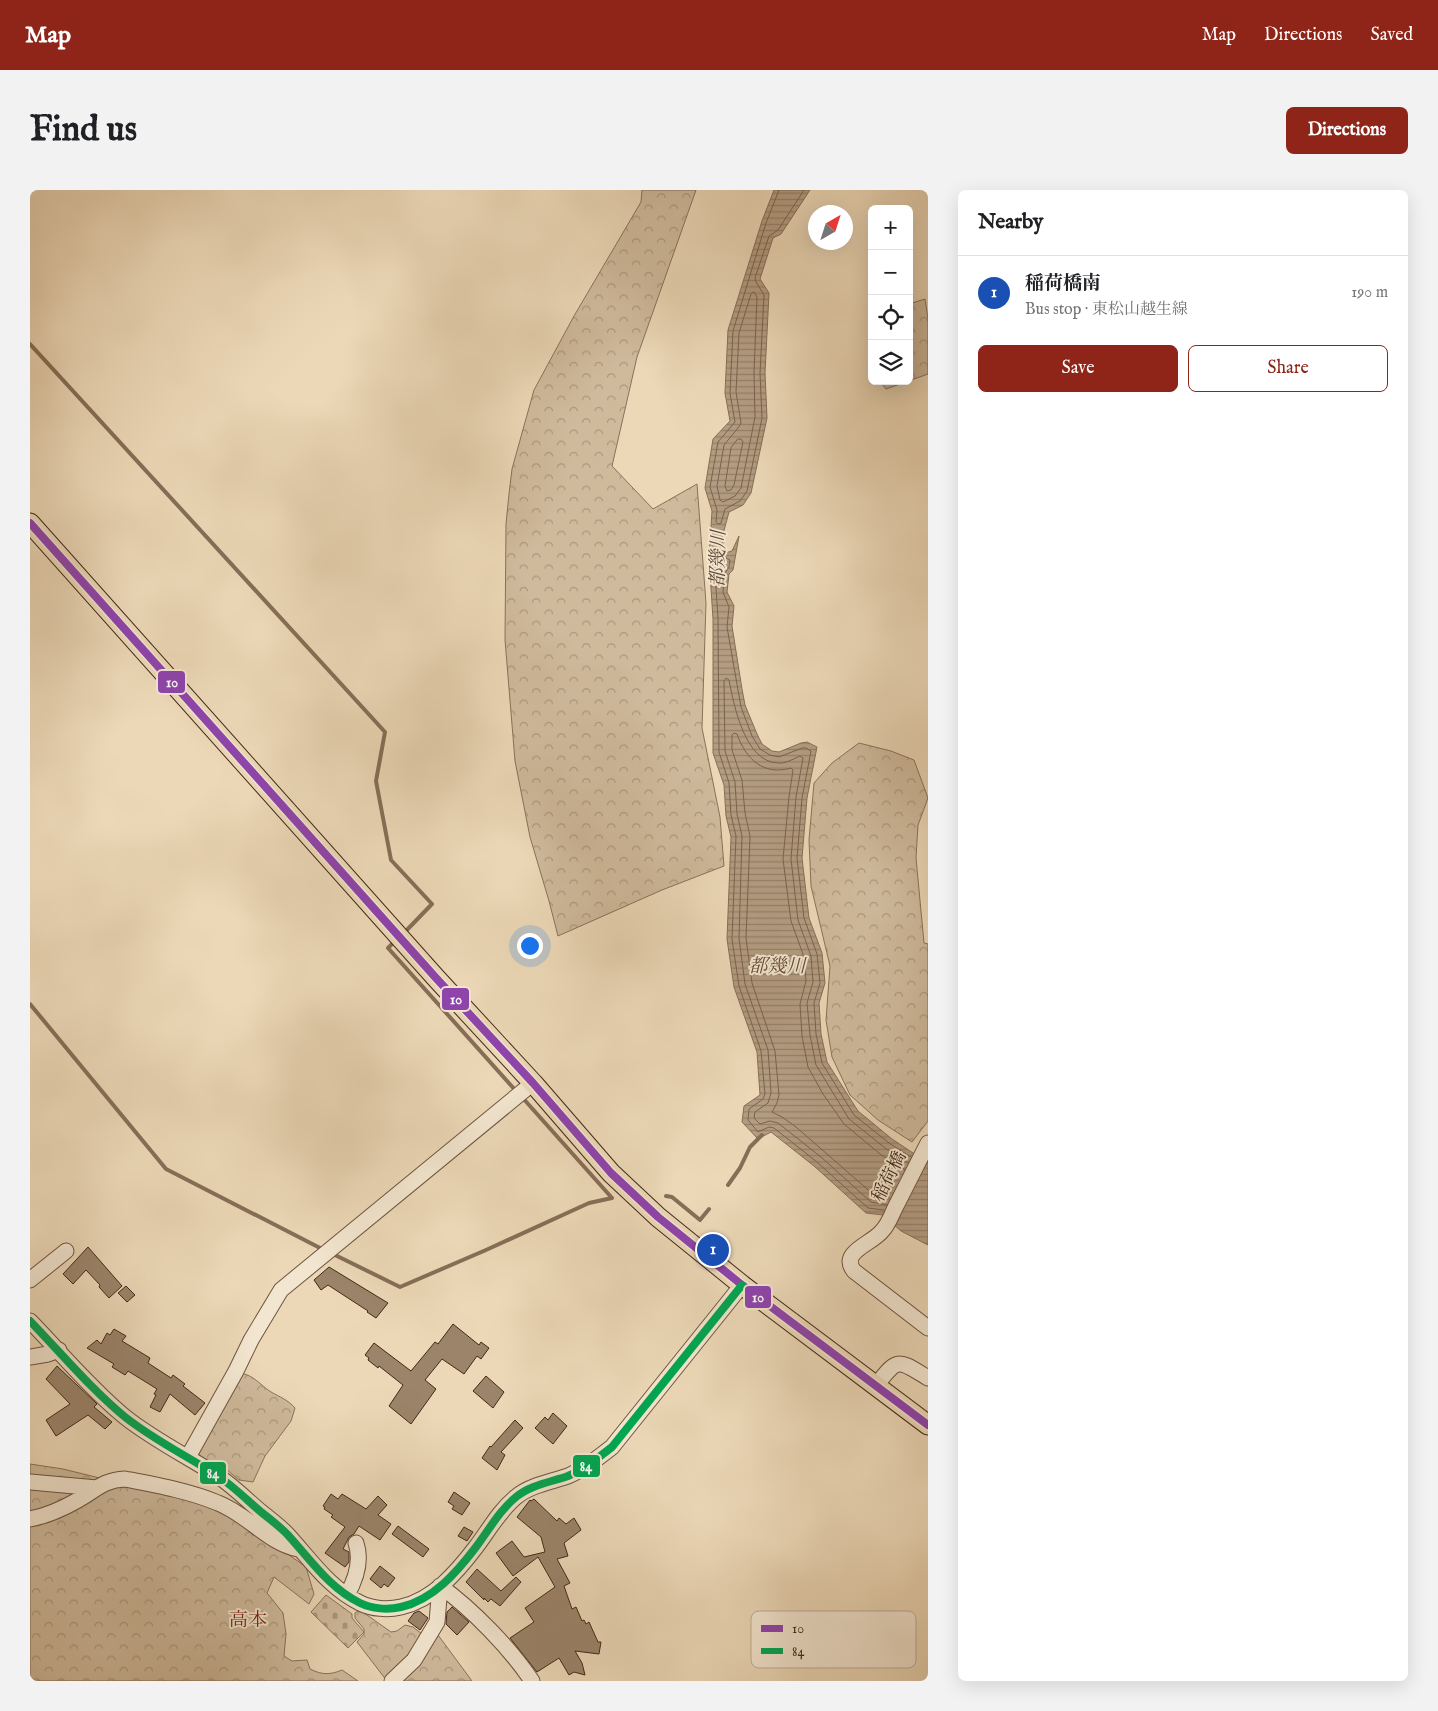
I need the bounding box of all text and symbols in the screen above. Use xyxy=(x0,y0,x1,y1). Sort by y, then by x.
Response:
text: Map xyxy=(25,20,71,51)
text: Map xyxy=(1202,24,1236,47)
text: Directions xyxy=(1264,24,1342,47)
text: Saved xyxy=(1370,24,1413,47)
button: Directions xyxy=(1286,107,1408,154)
text: Find us xyxy=(30,108,137,153)
north arrow xyxy=(808,205,853,250)
map controls xyxy=(868,205,913,385)
button: + xyxy=(868,205,913,250)
text: Nearby xyxy=(978,209,1043,236)
button: − xyxy=(868,250,913,295)
text: 稲荷橋南 xyxy=(1025,272,1101,296)
text: 1 xyxy=(991,283,997,303)
text: 190 m xyxy=(1351,283,1388,303)
button: locate xyxy=(868,295,913,340)
text: Bus stop · 東松山越生線 xyxy=(1025,300,1188,320)
button: layers xyxy=(868,340,913,385)
button: Save xyxy=(978,345,1178,392)
button: Share xyxy=(1188,345,1388,392)
water label: 都幾川 xyxy=(707,528,732,588)
line badge: 10 xyxy=(157,670,186,694)
text: 10 xyxy=(166,674,178,692)
your location xyxy=(517,933,543,959)
water label: 都幾川 xyxy=(748,955,807,979)
line badge: 10 xyxy=(441,987,470,1011)
text: 10 xyxy=(450,991,462,1009)
street label: 稲荷橋 xyxy=(867,1148,913,1206)
pin: 1 xyxy=(697,1231,729,1269)
line badge: 10 xyxy=(744,1285,772,1309)
text: 10 xyxy=(752,1289,764,1307)
line badge: 84 xyxy=(572,1454,601,1478)
text: 84 xyxy=(580,1458,593,1476)
line badge: 84 xyxy=(199,1461,227,1485)
text: 84 xyxy=(207,1465,220,1483)
district label: 高本 xyxy=(229,1609,267,1633)
legend xyxy=(751,1611,916,1668)
text: 10 xyxy=(792,1620,804,1638)
text: 84 xyxy=(792,1643,804,1661)

